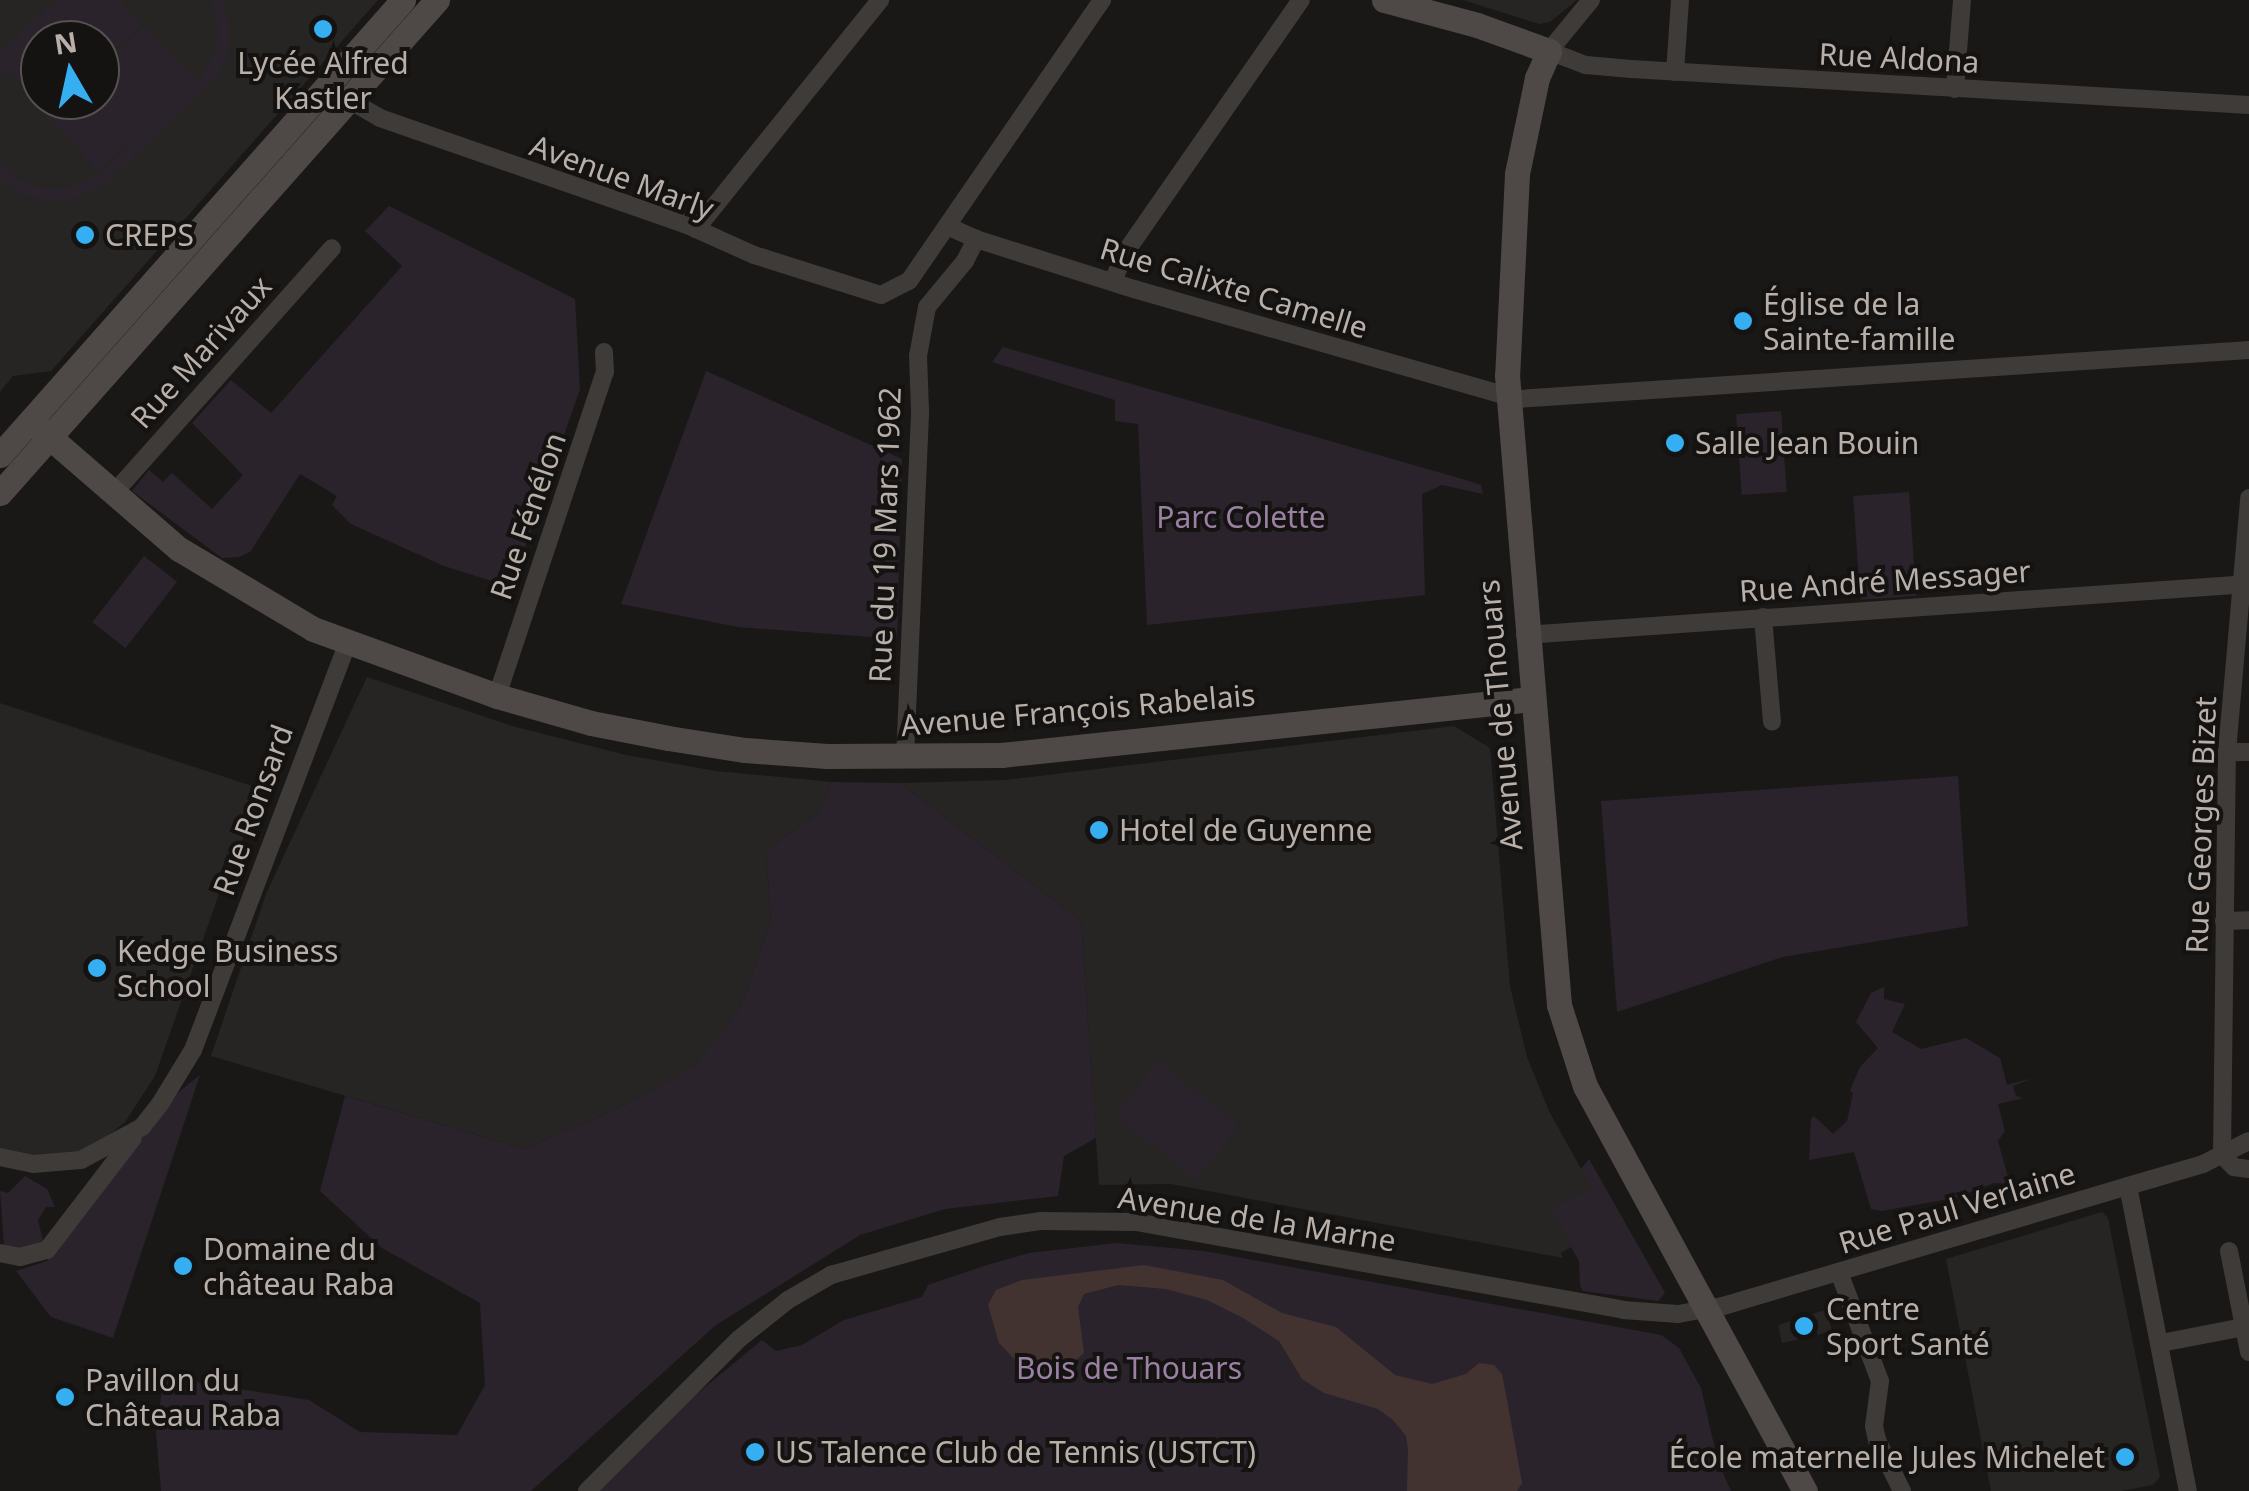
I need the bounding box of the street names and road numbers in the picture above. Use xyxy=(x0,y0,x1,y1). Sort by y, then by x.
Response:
street label: Rue Aldona xyxy=(1818,36,1980,80)
street label: Avenue Marly xyxy=(525,127,719,227)
street label: Rue Calixte Camelle xyxy=(1096,230,1372,346)
street label: Rue Marivaux xyxy=(123,268,279,436)
street label: Rue du 19 Mars 1962 xyxy=(862,386,908,684)
street label: Rue Fénélon xyxy=(483,428,573,604)
street label: Rue André Messager xyxy=(1738,553,2032,609)
street label: Avenue de Thouars xyxy=(1470,578,1530,852)
street label: Avenue François Rabelais xyxy=(899,677,1257,743)
street label: Rue Georges Bizet xyxy=(2179,696,2223,954)
street label: Rue Ronsard xyxy=(206,720,300,900)
street label: Rue Paul Verlaine xyxy=(1834,1155,2080,1261)
street label: Avenue de la Marne xyxy=(1116,1179,1398,1259)

